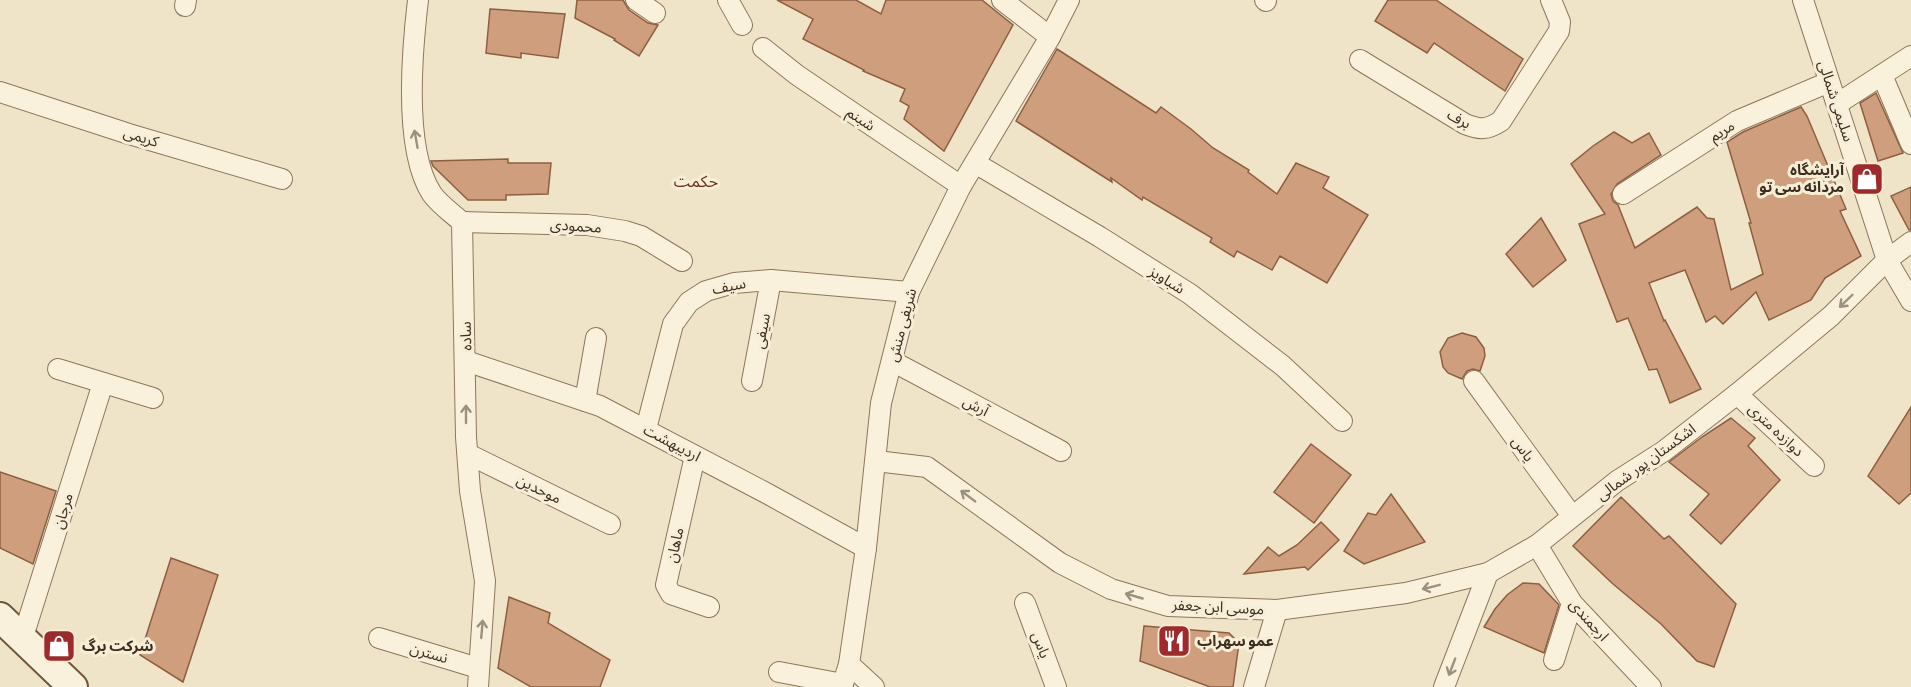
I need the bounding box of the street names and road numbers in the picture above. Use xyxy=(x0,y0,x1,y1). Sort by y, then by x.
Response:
street label: سلیمی شمالی xyxy=(1814,58,1858,144)
street label: شبنم xyxy=(842,103,879,137)
street label: برف xyxy=(1444,105,1474,133)
street label: مریم xyxy=(1706,116,1739,147)
street label: کریمی xyxy=(121,123,162,151)
street label: محمودی xyxy=(550,215,602,237)
street label: شباویز xyxy=(1145,262,1188,298)
street label: سیف xyxy=(711,274,748,298)
street label: شریفی منش xyxy=(884,286,920,364)
street label: سیفی xyxy=(750,311,774,350)
street label: ساده xyxy=(456,321,476,351)
street label: آرش xyxy=(960,392,993,421)
street label: دوازده متری xyxy=(1744,400,1808,460)
street label: اردیبهشت xyxy=(640,420,704,466)
street label: اشکستان پور شمالی xyxy=(1593,420,1700,505)
street label: یاس xyxy=(1508,433,1538,465)
street label: موحدین xyxy=(514,471,564,507)
street label: مرجان xyxy=(49,491,77,531)
street label: ماهان xyxy=(662,526,688,564)
street label: ارجمندی xyxy=(1565,595,1613,645)
street label: موسی ابن جعفر xyxy=(1170,596,1265,618)
street label: یاس xyxy=(1028,629,1054,661)
street label: نسترن xyxy=(408,639,450,667)

